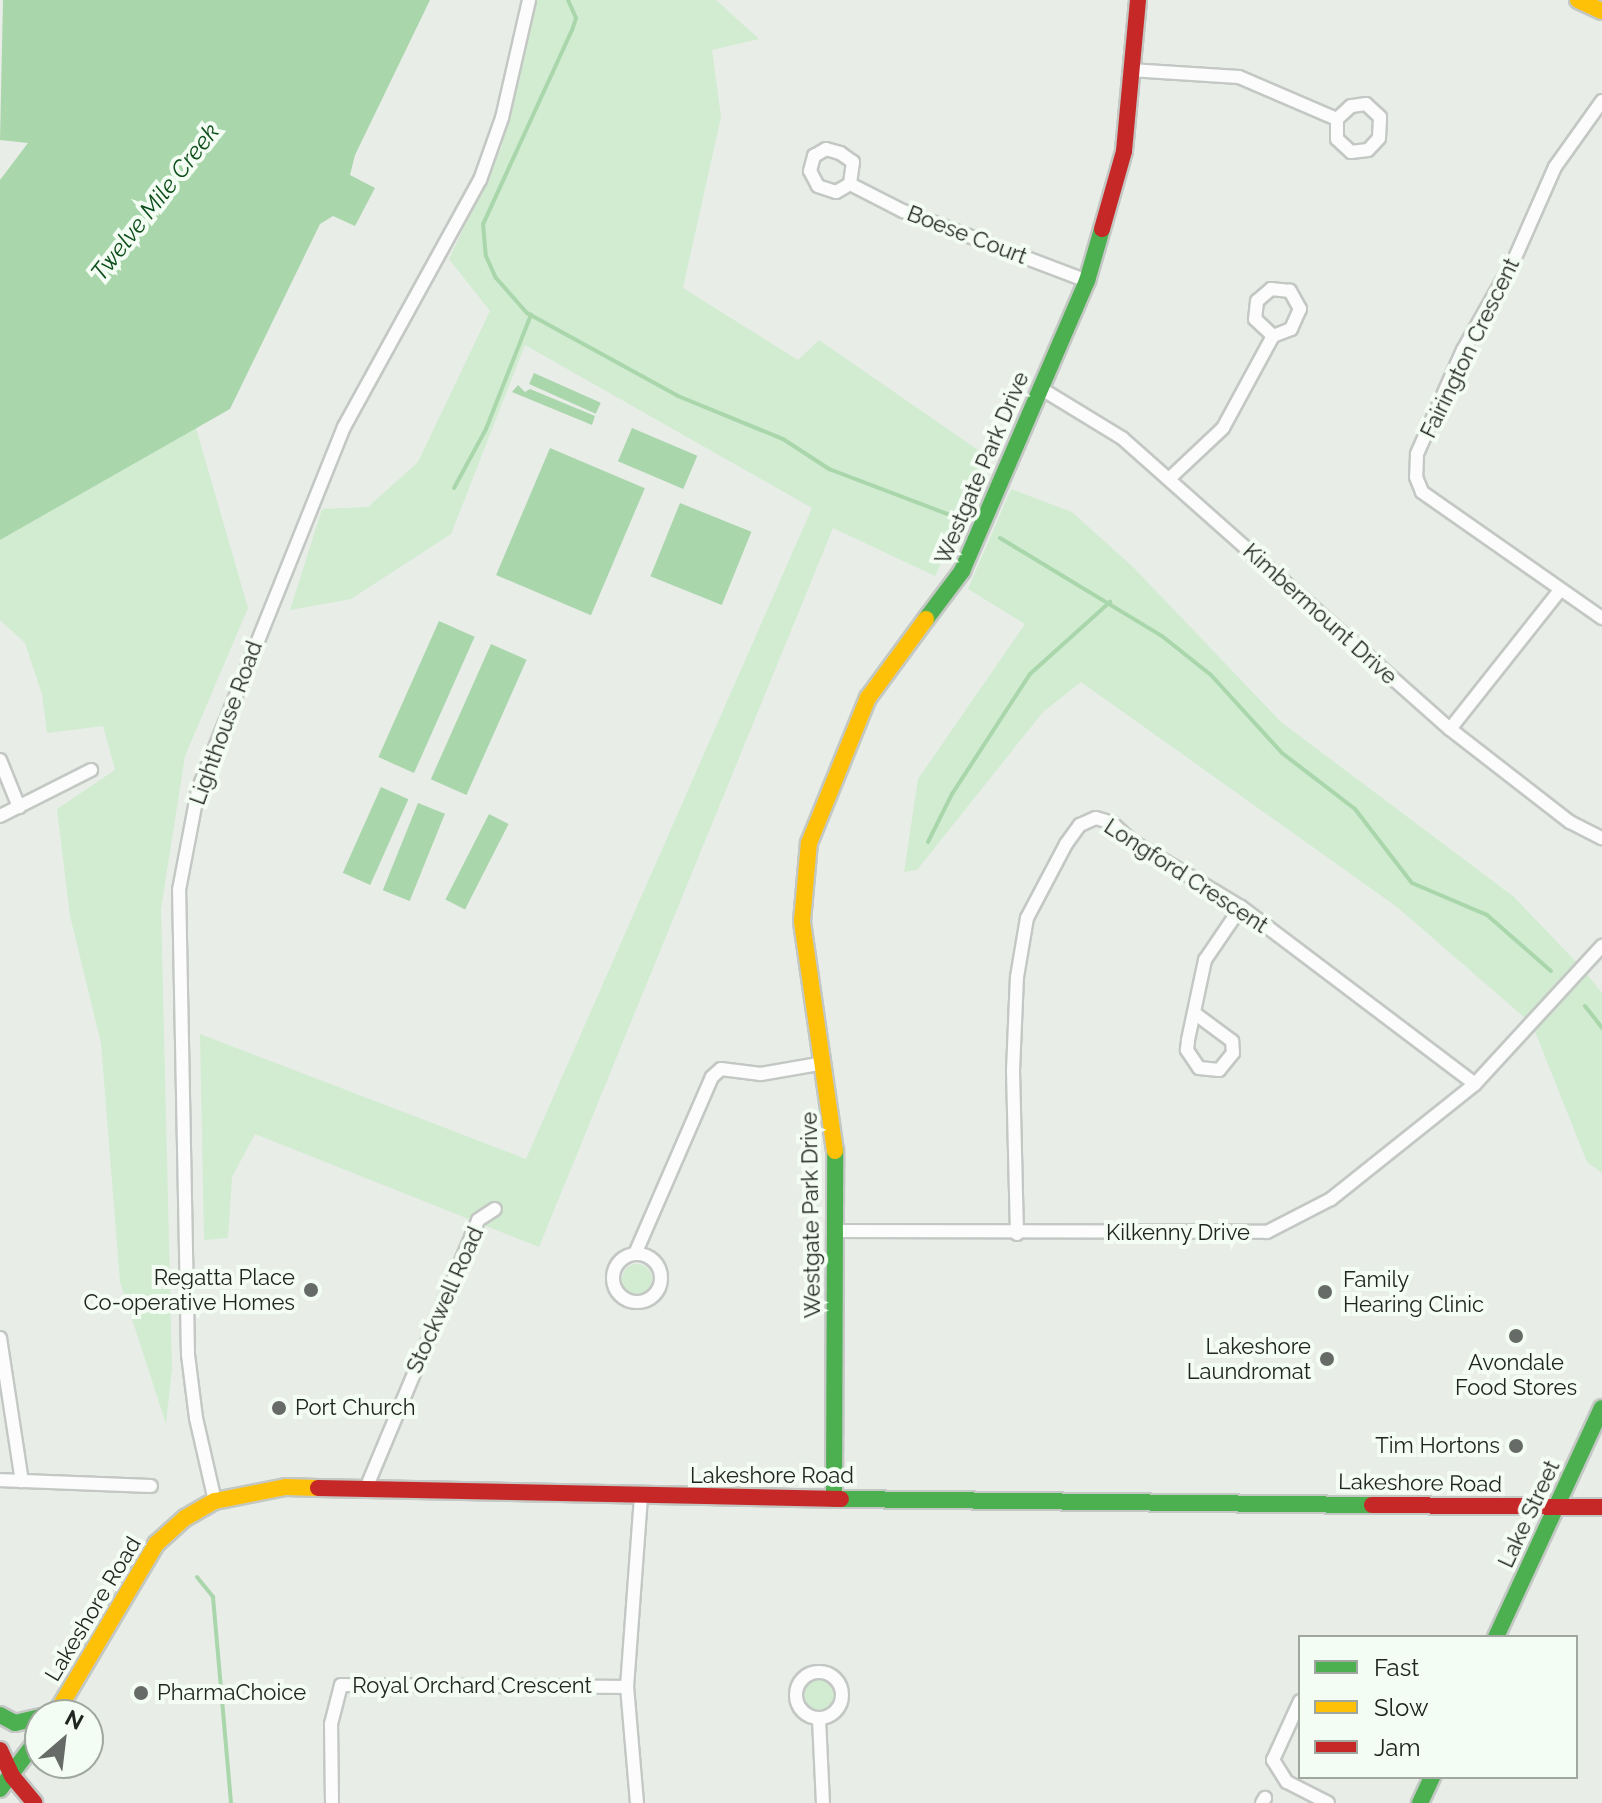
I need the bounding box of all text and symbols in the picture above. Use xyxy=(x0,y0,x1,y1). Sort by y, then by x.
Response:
water label: Twelve Mile Creek xyxy=(85,118,225,286)
street label: Boese Court xyxy=(903,200,1031,270)
street label: Fairington Crescent xyxy=(1415,254,1525,442)
street label: Westgate Park Drive xyxy=(930,368,1034,568)
street label: Kimbermount Drive xyxy=(1238,538,1402,690)
street label: Lighthouse Road xyxy=(184,638,268,808)
street label: Longford Crescent xyxy=(1099,813,1273,939)
street label: Westgate Park Drive xyxy=(796,1112,826,1318)
street label: Kilkenny Drive xyxy=(1106,1220,1250,1246)
street label: Stockwell Road xyxy=(401,1223,489,1377)
place label: Regatta Place Co-operative Homes xyxy=(83,1264,295,1316)
place label: Family Hearing Clinic xyxy=(1343,1266,1484,1318)
marker: Regatta Place Co-operative Homes xyxy=(302,1281,320,1299)
marker: Family Hearing Clinic xyxy=(1314,1281,1336,1303)
marker: Avondale Food Stores xyxy=(1507,1327,1525,1345)
place label: Lakeshore Laundromat xyxy=(1187,1333,1311,1384)
place label: Avondale Food Stores xyxy=(1455,1349,1577,1400)
marker: Lakeshore Laundromat xyxy=(1318,1350,1336,1368)
place label: Port Church xyxy=(295,1395,416,1421)
marker: Port Church xyxy=(270,1399,288,1417)
place label: Tim Hortons xyxy=(1375,1433,1500,1459)
marker: Tim Hortons xyxy=(1507,1437,1525,1455)
street label: Lake Street xyxy=(1493,1456,1565,1572)
street label: Lakeshore Road xyxy=(690,1463,854,1489)
street label: Lakeshore Road xyxy=(1338,1468,1502,1498)
street label: Lakeshore Road xyxy=(39,1532,147,1686)
legend xyxy=(1298,1635,1578,1779)
text: Fast xyxy=(1374,1653,1419,1682)
street label: Royal Orchard Crescent xyxy=(352,1673,592,1699)
place label: PharmaChoice xyxy=(157,1680,306,1706)
marker: PharmaChoice xyxy=(132,1684,150,1702)
text: Slow xyxy=(1374,1693,1428,1722)
north arrow xyxy=(24,1699,104,1779)
text: N xyxy=(61,1704,88,1735)
text: Jam xyxy=(1374,1733,1420,1762)

